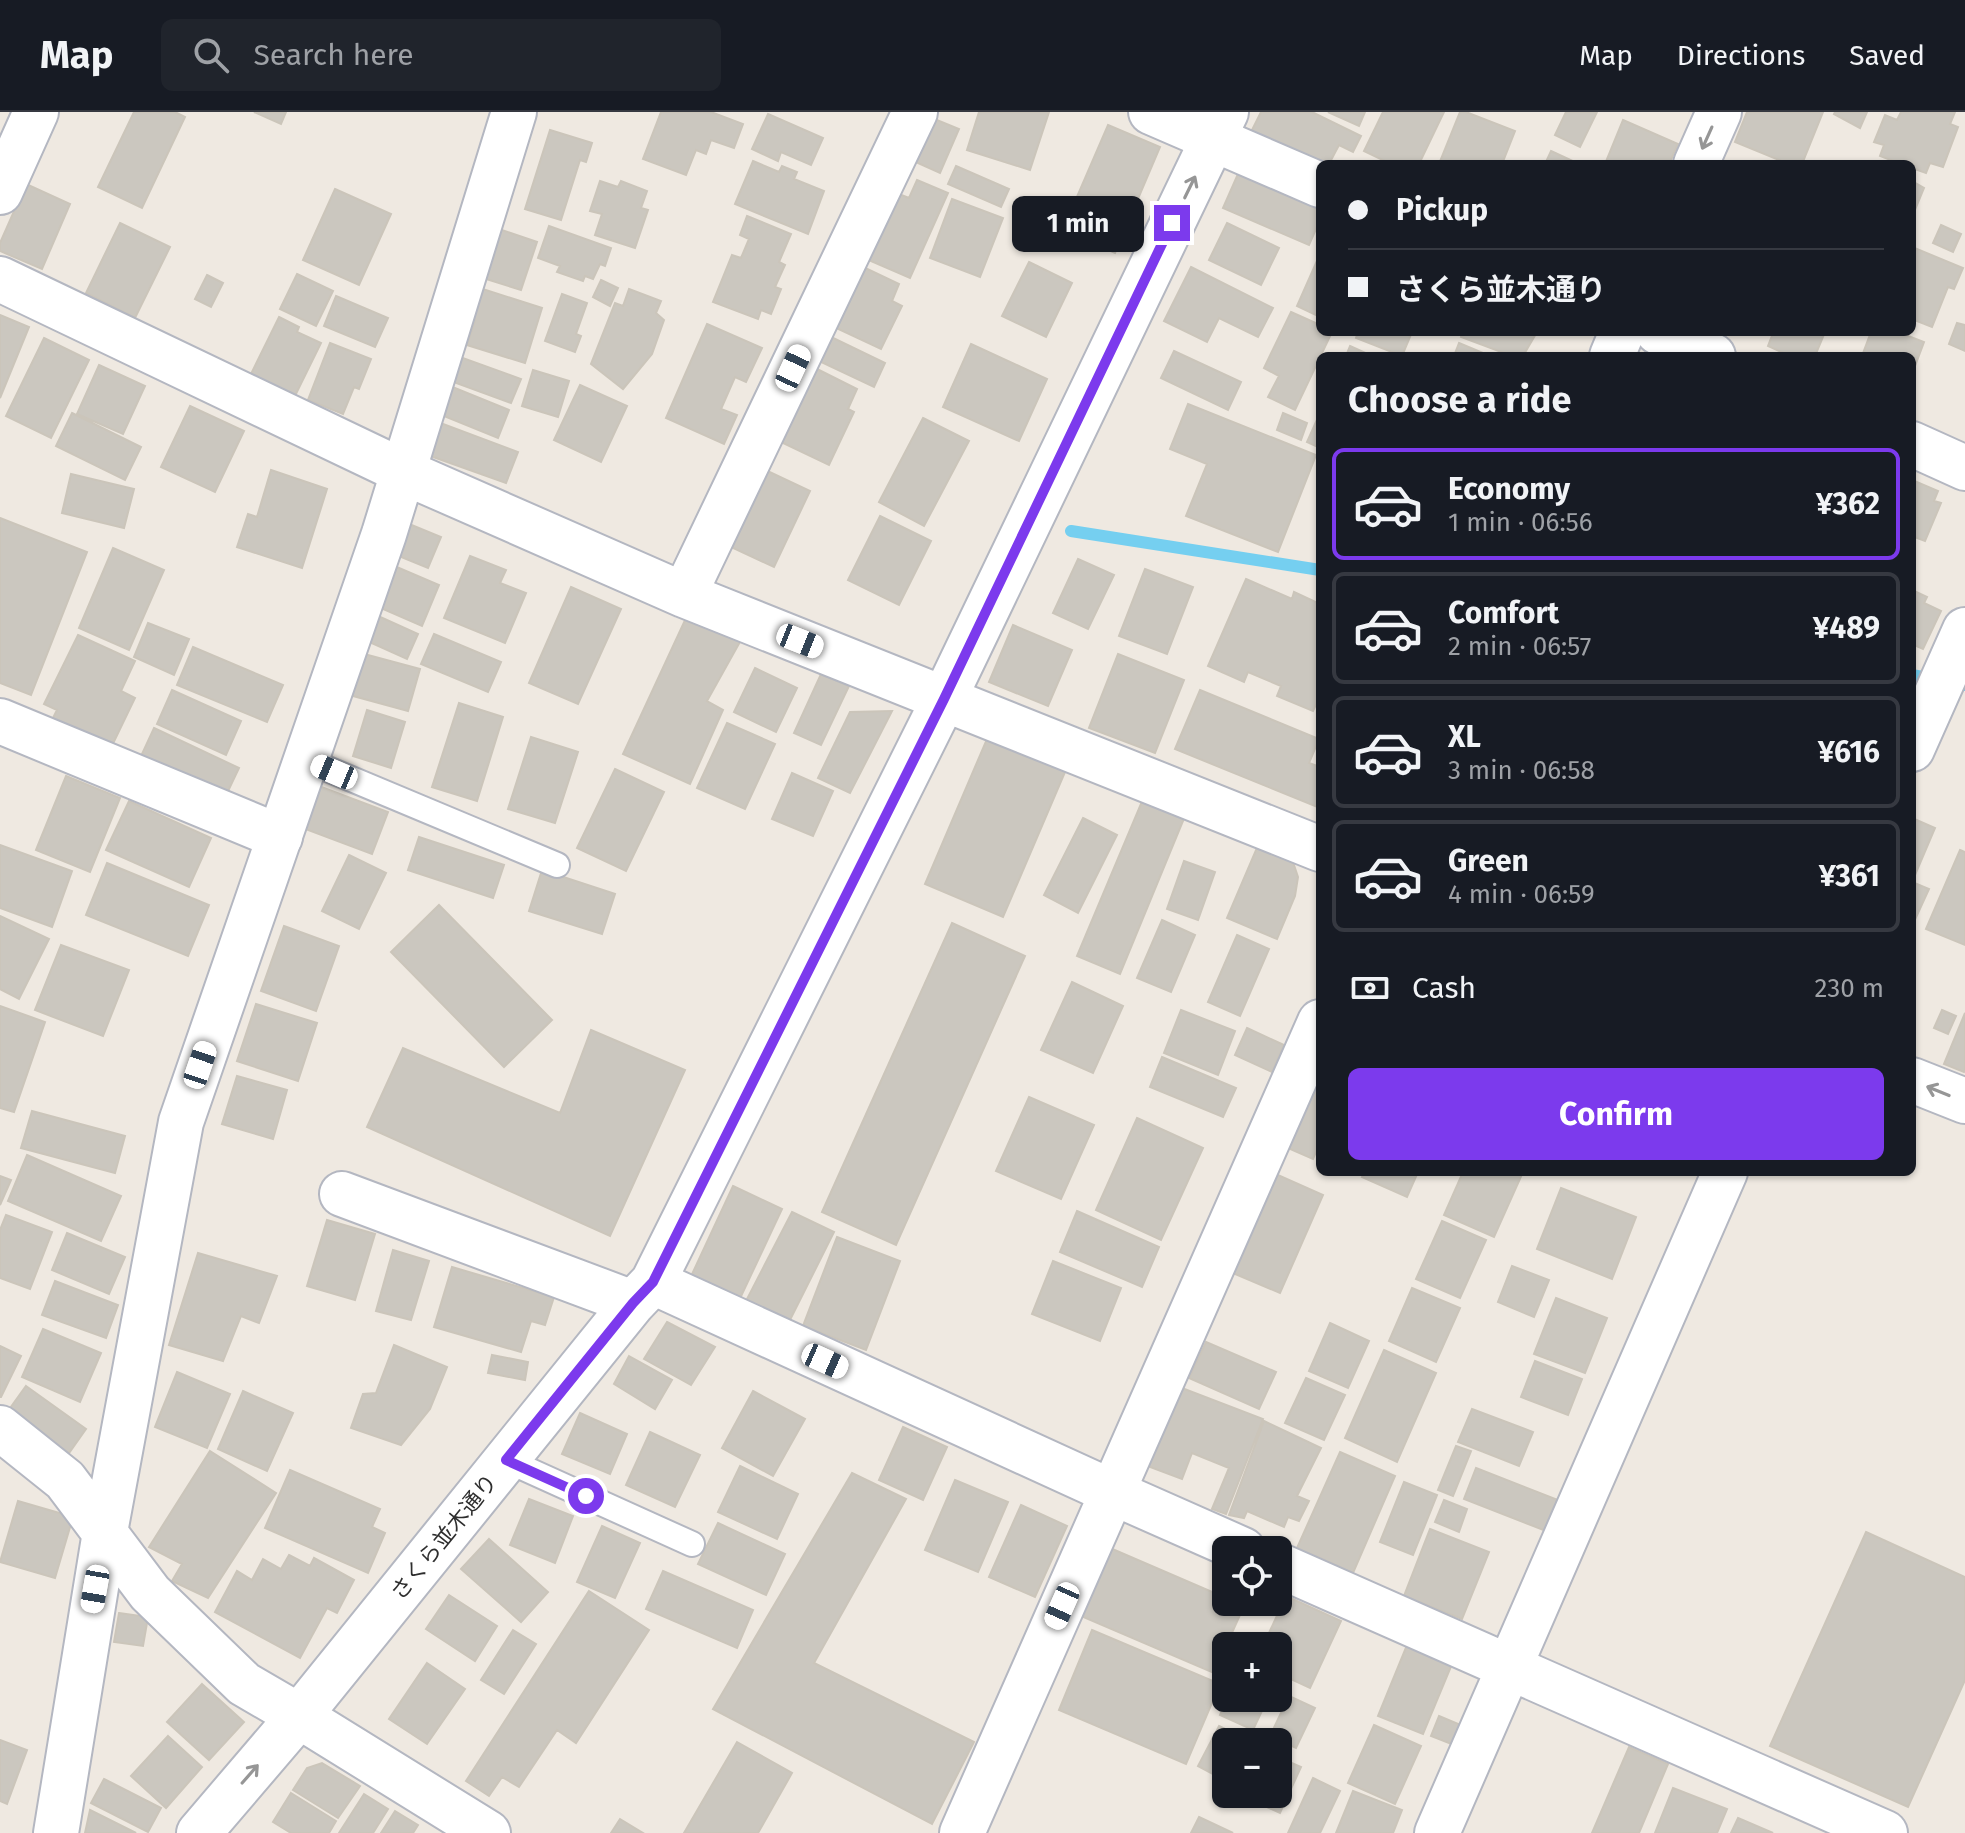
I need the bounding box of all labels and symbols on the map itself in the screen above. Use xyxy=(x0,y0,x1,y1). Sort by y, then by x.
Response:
one-way arrow xyxy=(1699,125,1714,150)
one-way arrow xyxy=(1183,175,1198,199)
callout: 1 min xyxy=(1012,195,1144,251)
route end xyxy=(1154,205,1190,241)
car xyxy=(772,341,814,395)
car xyxy=(773,621,827,661)
car xyxy=(307,752,361,792)
car xyxy=(181,1038,219,1092)
one-way arrow xyxy=(1927,1082,1951,1097)
car xyxy=(798,1340,852,1382)
street label: さくら並木通り xyxy=(385,1469,503,1605)
route start xyxy=(568,1478,604,1514)
car xyxy=(79,1563,111,1615)
car xyxy=(1041,1579,1083,1633)
one-way arrow xyxy=(241,1764,259,1784)

